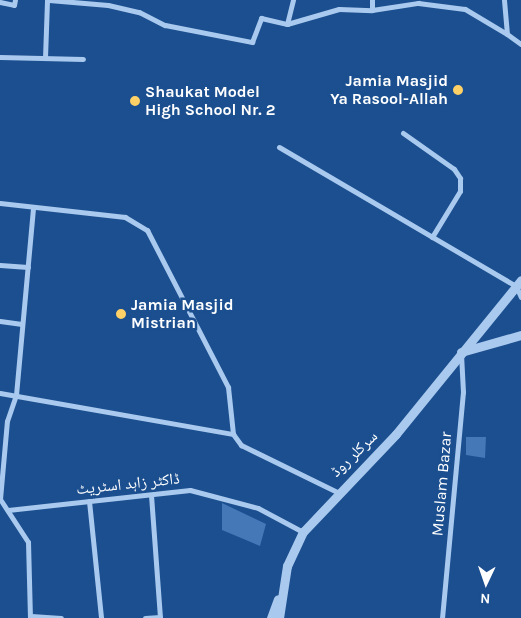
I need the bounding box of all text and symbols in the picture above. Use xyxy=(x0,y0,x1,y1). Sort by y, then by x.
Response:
place label: Jamia Masjid Ya Rasool-Allah xyxy=(330,71,448,109)
place label: Shaukat Model High School Nr. 2 xyxy=(145,82,275,120)
marker: Jamia Masjid Ya Rasool-Allah xyxy=(452,84,464,96)
marker: Shaukat Model High School Nr. 2 xyxy=(129,95,141,107)
place label: Jamia Masjid Mistrian xyxy=(131,295,234,333)
marker: Jamia Masjid Mistrian xyxy=(115,308,127,320)
street label: سرکلر روڈ xyxy=(326,427,382,481)
street label: Muslam Bazar xyxy=(428,431,456,537)
street label: ڈاکٹر زاہد اسٹریٹ xyxy=(75,469,181,499)
north arrow xyxy=(461,558,511,608)
text: N xyxy=(480,590,491,607)

